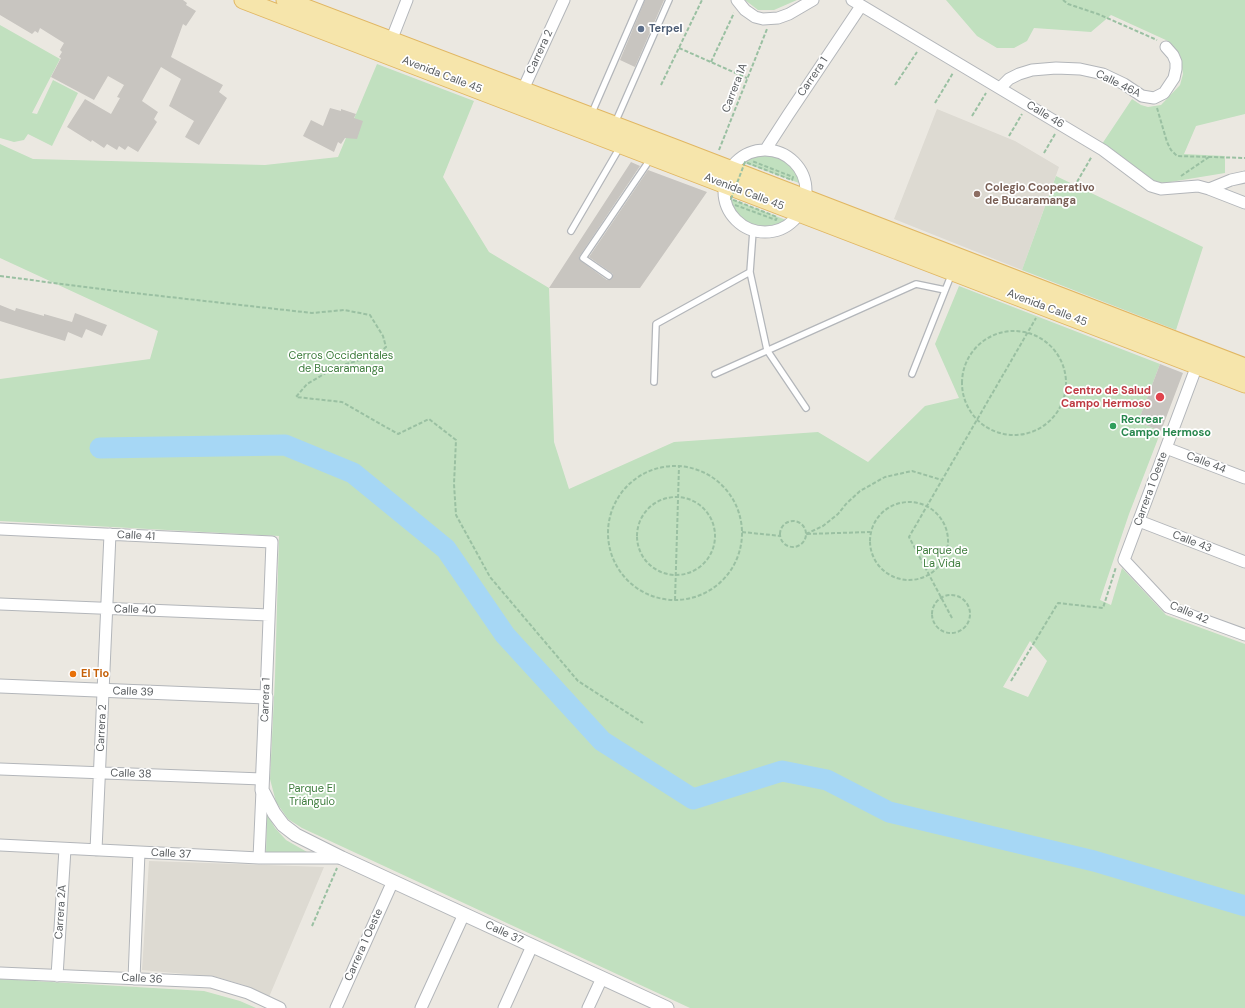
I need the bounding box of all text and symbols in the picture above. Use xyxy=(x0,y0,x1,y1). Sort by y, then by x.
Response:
place label: Terpel xyxy=(649,22,682,36)
marker: Terpel xyxy=(636,24,646,34)
street label: Carrera 2 xyxy=(524,28,556,76)
street label: Avenida Calle 45 xyxy=(400,54,484,96)
street label: Carrera 1 xyxy=(795,55,831,99)
street label: Carrera 1A xyxy=(720,61,750,115)
street label: Calle 46A xyxy=(1093,67,1143,101)
street label: Calle 46 xyxy=(1024,99,1066,131)
street label: Avenida Calle 45 xyxy=(702,171,786,213)
place label: Colegio Cooperativo de Bucaramanga xyxy=(985,181,1095,207)
marker: Colegio Cooperativo de Bucaramanga xyxy=(972,189,982,199)
street label: Avenida Calle 45 xyxy=(1005,287,1089,329)
park label: Cerros Occidentales de Bucaramanga xyxy=(289,349,393,375)
place label: Centro de Salud Campo Hermoso xyxy=(1061,384,1151,410)
marker: Centro de Salud Campo Hermoso xyxy=(1154,391,1166,403)
place label: Recrear Campo Hermoso xyxy=(1121,413,1211,439)
marker: Recrear Campo Hermoso xyxy=(1108,421,1118,431)
street label: Calle 44 xyxy=(1184,449,1228,477)
street label: Carrera 1 Oeste xyxy=(1131,450,1171,528)
street label: Calle 41 xyxy=(117,528,155,544)
street label: Calle 43 xyxy=(1170,528,1214,556)
park label: Parque de La Vida xyxy=(916,544,968,570)
street label: Calle 42 xyxy=(1168,599,1210,627)
street label: Calle 40 xyxy=(114,603,156,617)
place label: El Tio xyxy=(81,667,109,681)
marker: El Tio xyxy=(68,669,78,679)
street label: Carrera 1 xyxy=(259,678,273,722)
street label: Calle 39 xyxy=(112,685,154,699)
street label: Carrera 2 xyxy=(94,704,110,752)
street label: Calle 38 xyxy=(110,767,152,781)
park label: Parque El Triángulo xyxy=(288,782,336,808)
street label: Calle 37 xyxy=(151,846,191,862)
street label: Carrera 2A xyxy=(53,884,69,940)
street label: Carrera 1 Oeste xyxy=(342,907,386,983)
street label: Calle 37 xyxy=(483,919,525,947)
street label: Calle 36 xyxy=(121,971,163,987)

